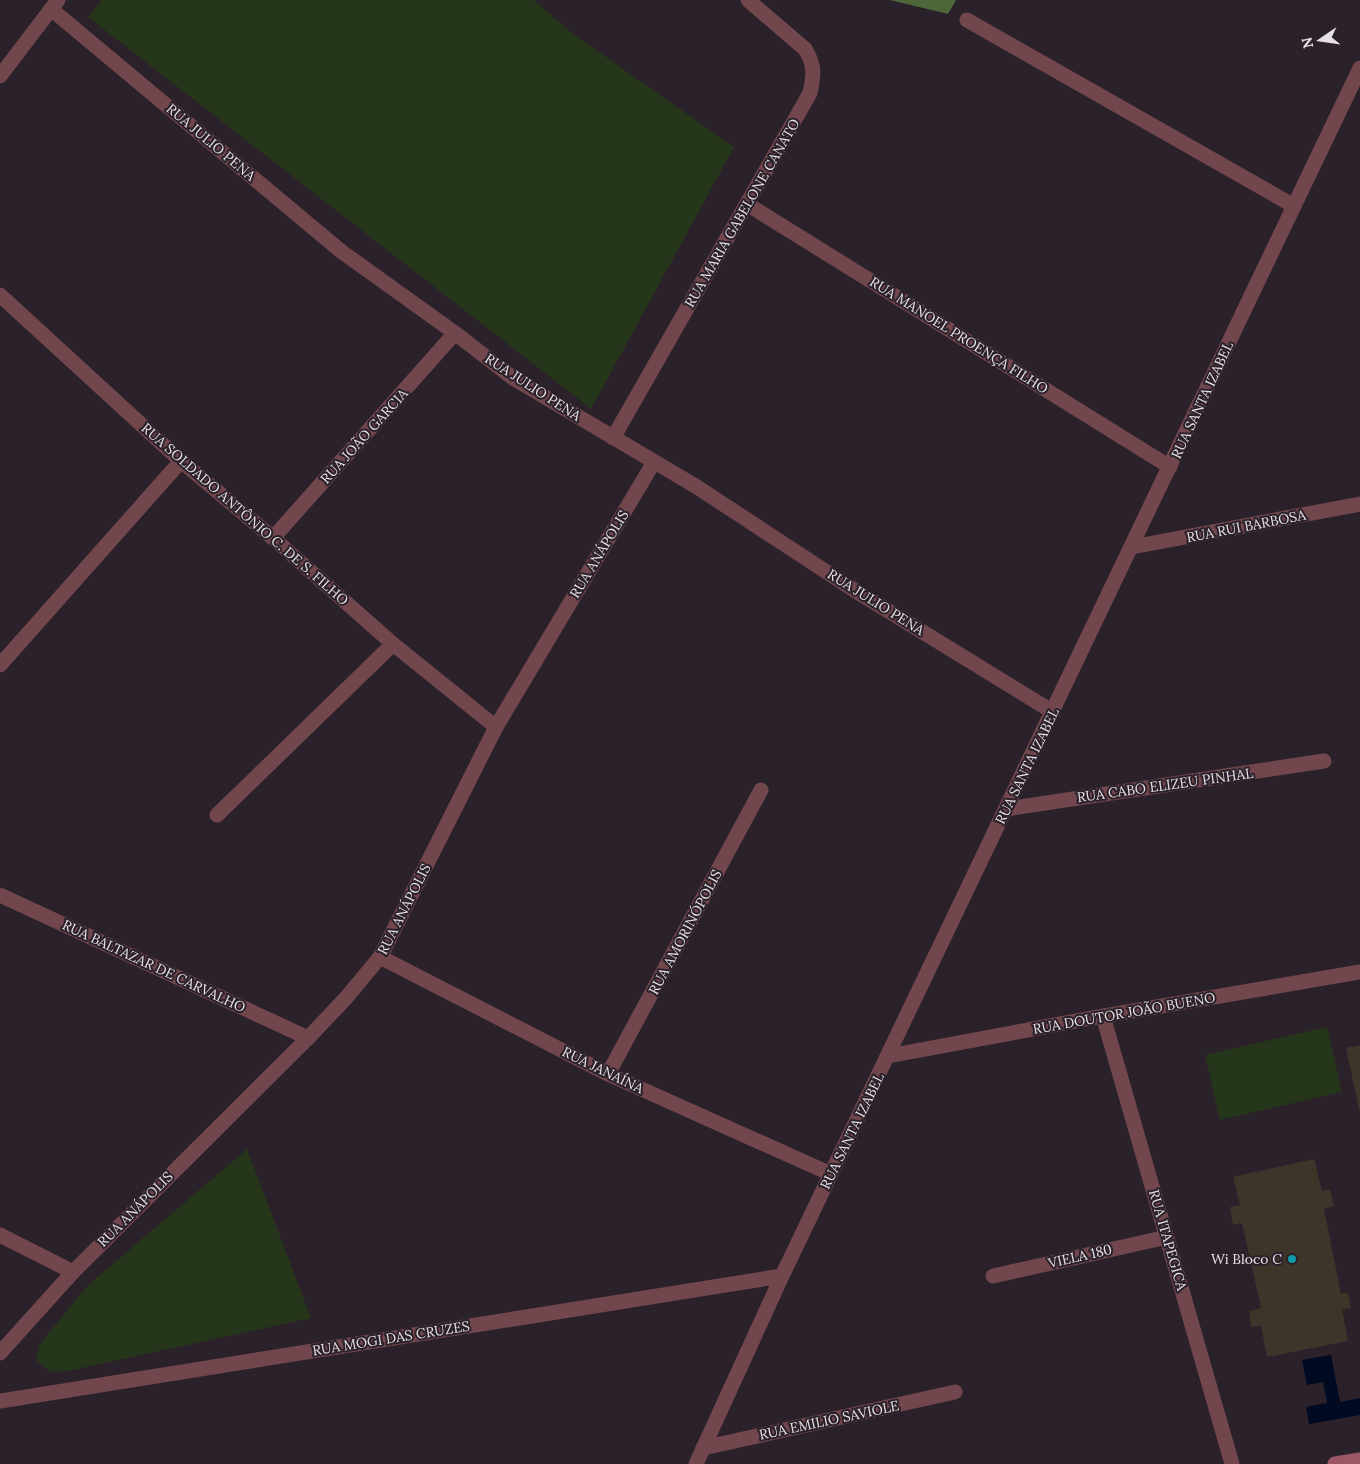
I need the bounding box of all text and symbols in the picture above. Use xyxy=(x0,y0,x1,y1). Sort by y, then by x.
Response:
north arrow xyxy=(1295,15,1345,65)
text: N xyxy=(1297,35,1317,50)
street label: RUA JULIO PENA xyxy=(163,99,260,185)
street label: RUA MARIA GABELONE CANATO xyxy=(680,115,804,311)
street label: RUA MANOEL PROENÇA FILHO xyxy=(866,273,1052,397)
street label: RUA SANTA IZABEL xyxy=(1167,339,1237,461)
street label: RUA JULIO PENA xyxy=(482,349,585,425)
street label: RUA JOÃO GARCIA xyxy=(316,384,412,487)
street label: RUA SOLDADO ANTÔNIO C. DE S. FILHO xyxy=(138,419,352,609)
street label: RUA RUI BARBOSA xyxy=(1185,506,1307,546)
street label: RUA ANÁPOLIS xyxy=(566,507,632,601)
street label: RUA JULIO PENA xyxy=(824,565,928,639)
street label: RUA SANTA IZABEL xyxy=(991,705,1063,827)
street label: RUA CABO ELIZEU PINHAL xyxy=(1076,764,1254,806)
street label: RUA ANÁPOLIS xyxy=(373,860,435,958)
street label: RUA AMORINÓPOLIS xyxy=(644,866,726,998)
street label: RUA BALTAZAR DE CARVALHO xyxy=(60,916,248,1016)
street label: RUA DOUTOR JOÃO BUENO xyxy=(1031,988,1217,1038)
street label: RUA JANAÍNA xyxy=(559,1043,647,1098)
street label: RUA SANTA IZABEL xyxy=(816,1070,888,1192)
street label: RUA ANÁPOLIS xyxy=(93,1167,177,1251)
street label: RUA ITAPEGICA xyxy=(1145,1187,1191,1293)
street label: VIELA 180 xyxy=(1045,1240,1114,1272)
place label: Wi Bloco C xyxy=(1211,1250,1282,1268)
marker: Wi Bloco C xyxy=(1286,1253,1298,1265)
street label: RUA MOGI DAS CRUZES xyxy=(311,1317,471,1359)
street label: RUA EMILIO SAVIOLE xyxy=(757,1396,901,1444)

